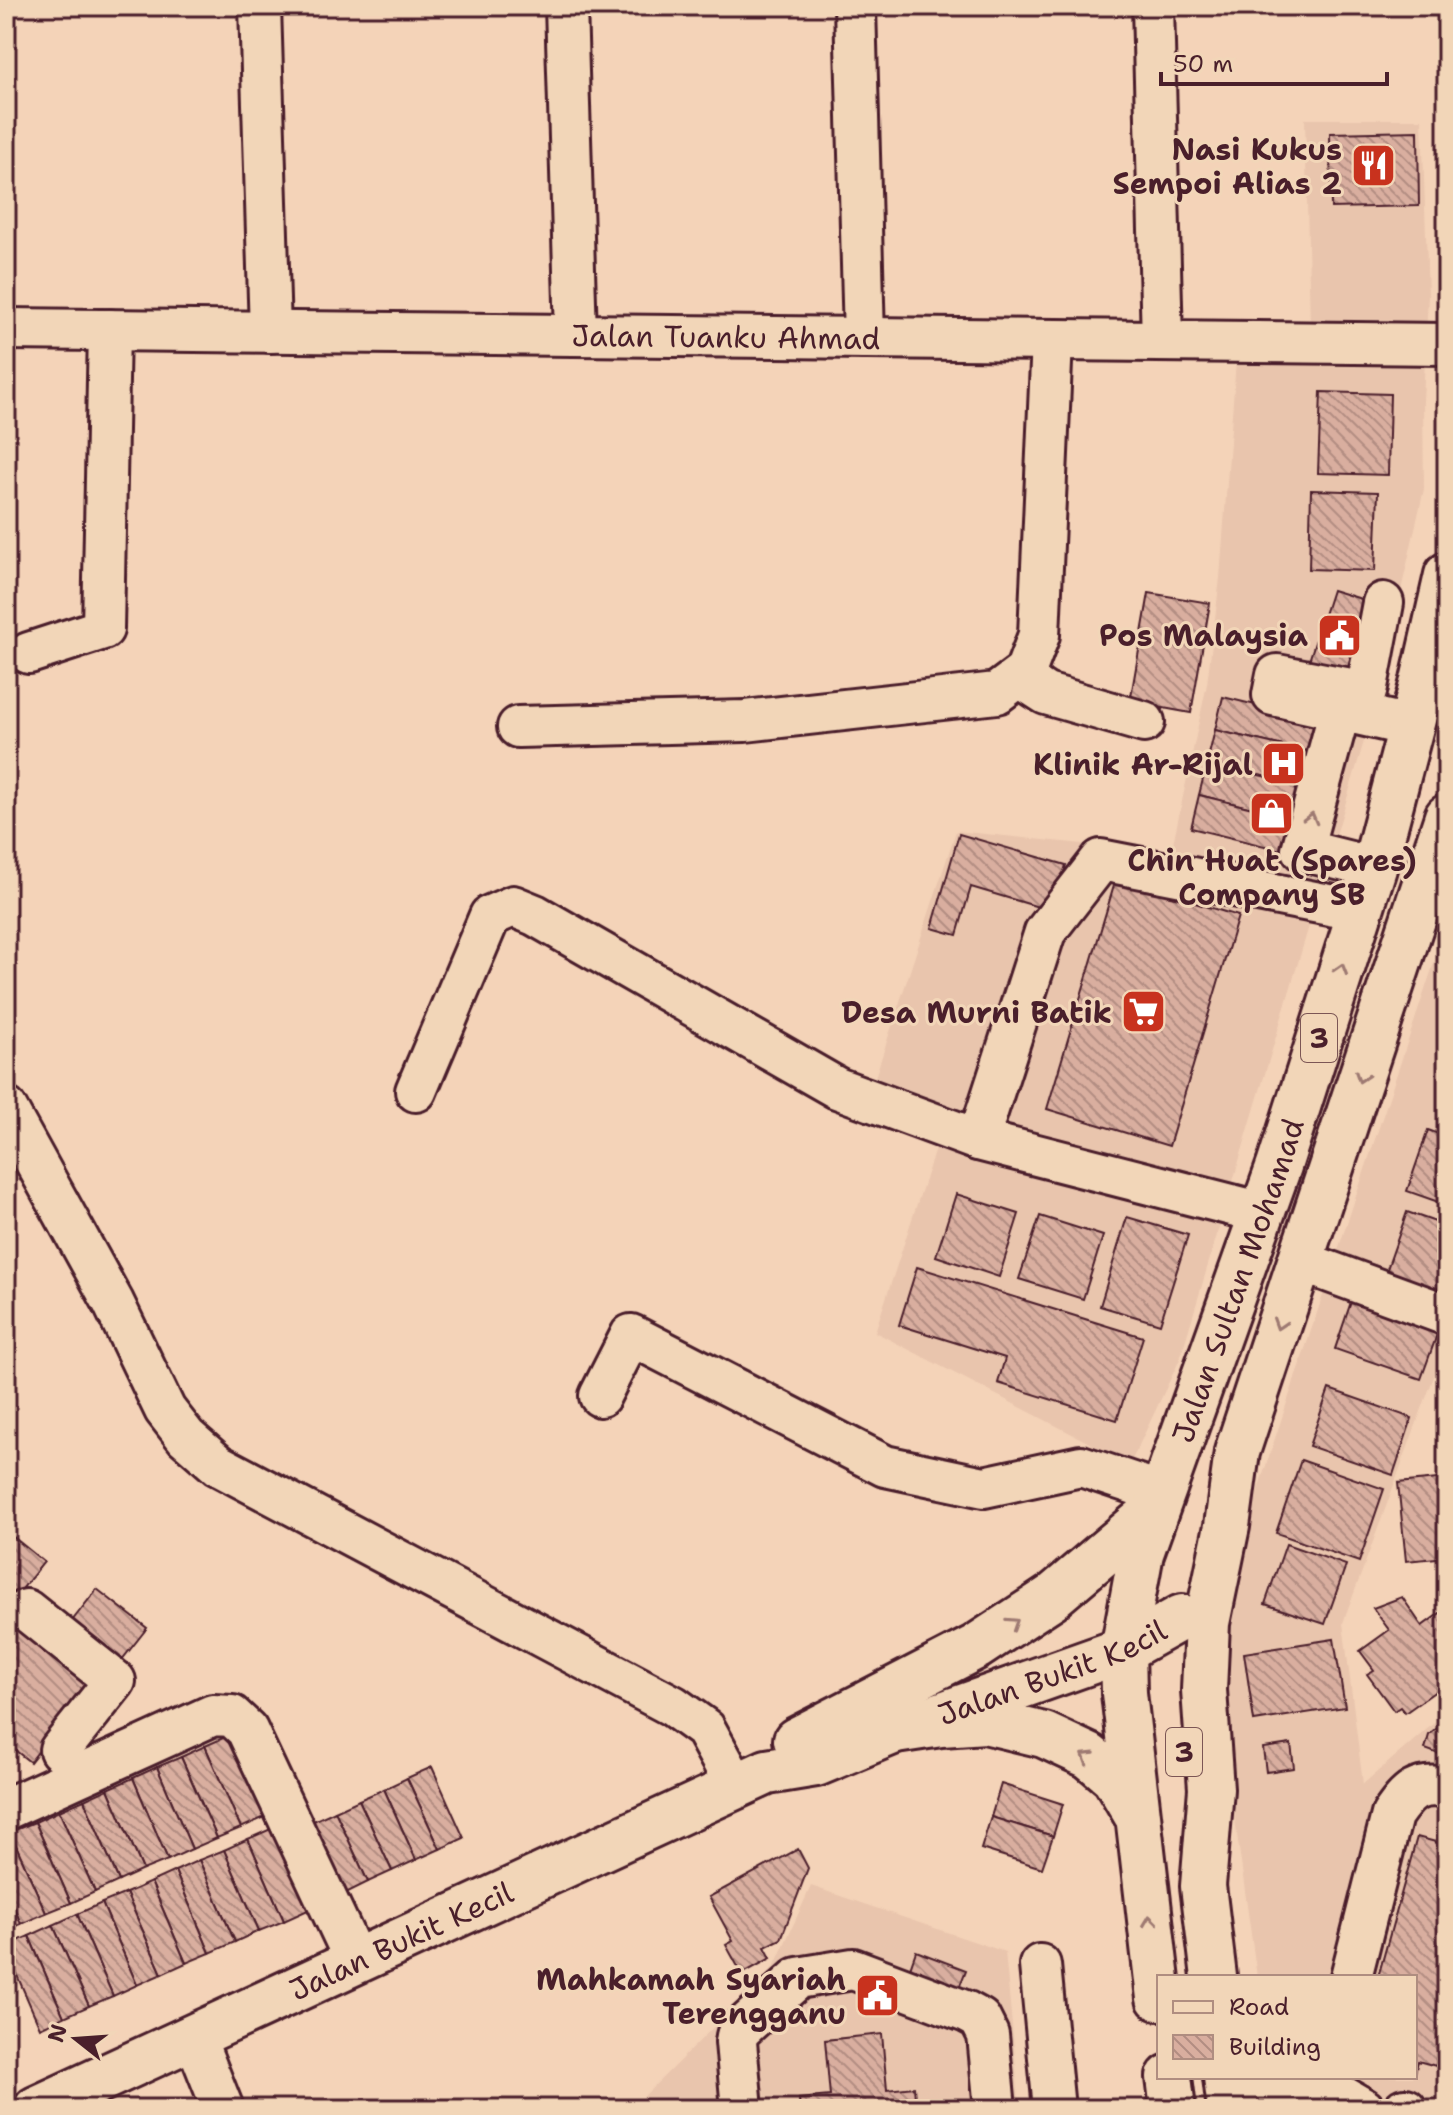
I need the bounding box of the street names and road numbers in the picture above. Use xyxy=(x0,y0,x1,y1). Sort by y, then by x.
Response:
street label: Jalan Tuanku Ahmad xyxy=(571,314,881,359)
road number: 3 xyxy=(1301,1014,1337,1062)
street label: Jalan Sultan Mohamad xyxy=(1162,1113,1313,1448)
street label: Jalan Bukit Kecil xyxy=(932,1609,1174,1735)
road number: 3 xyxy=(1166,1728,1202,1776)
street label: Jalan Bukit Kecil xyxy=(283,1871,520,2010)

